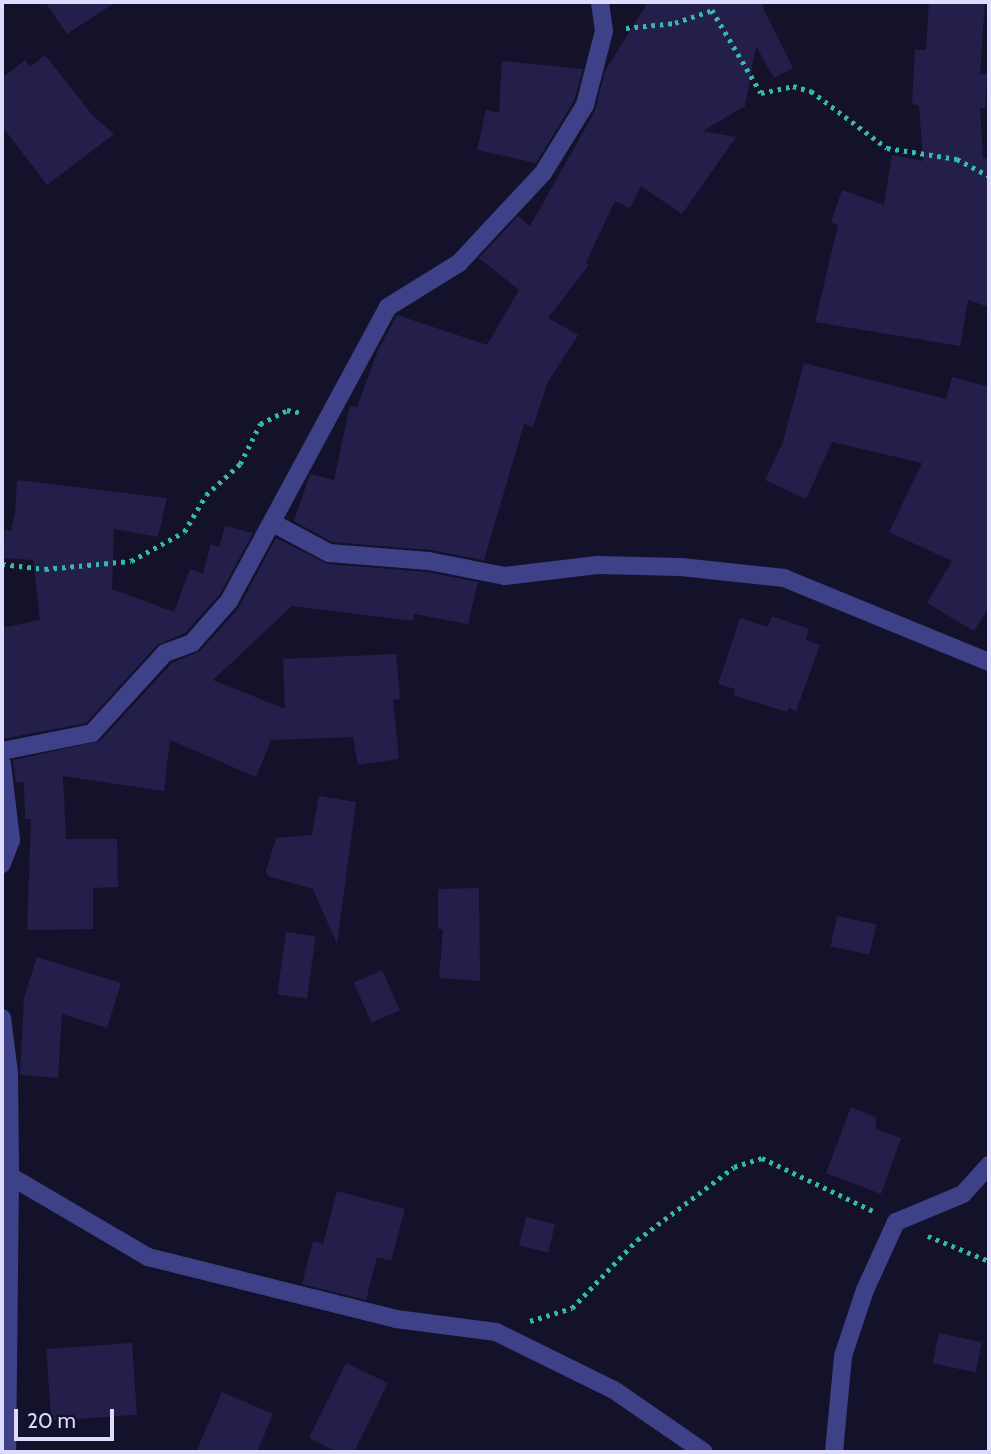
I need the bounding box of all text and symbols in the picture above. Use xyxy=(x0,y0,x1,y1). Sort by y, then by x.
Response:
scale bar xyxy=(18,1394,117,1438)
text: 20 m xyxy=(27,1408,76,1433)

